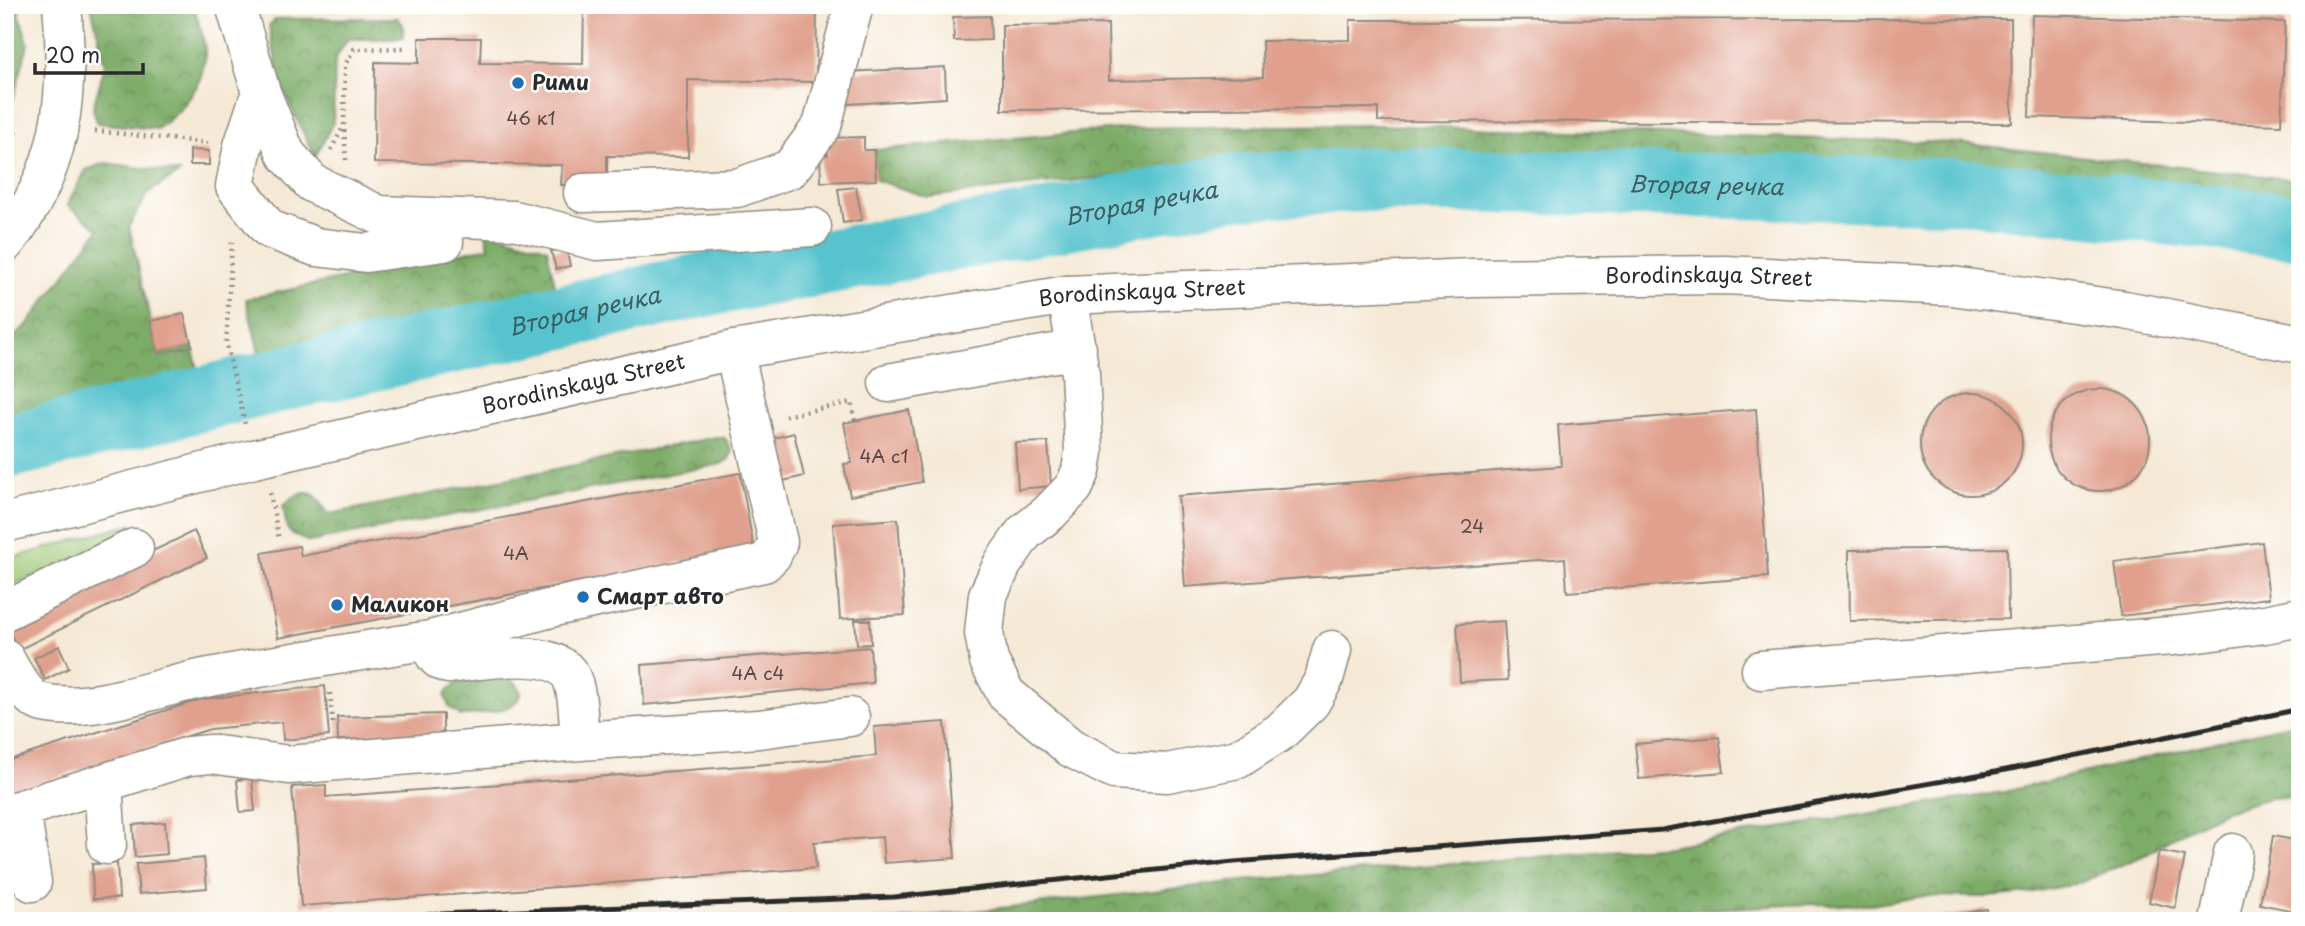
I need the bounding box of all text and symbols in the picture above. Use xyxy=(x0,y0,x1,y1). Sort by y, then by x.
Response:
scale bar xyxy=(35,32,144,76)
text: 20 m xyxy=(46,38,100,70)
place label: Рими xyxy=(532,65,589,97)
marker: Рими xyxy=(510,75,526,91)
house number: 46 к1 xyxy=(506,104,556,131)
water label: Вторая речка xyxy=(1628,165,1784,203)
water label: Вторая речка xyxy=(1061,171,1221,234)
street label: Borodinskaya Street xyxy=(1605,257,1813,293)
street label: Borodinskaya Street xyxy=(1036,270,1246,313)
water label: Вторая речка xyxy=(505,276,664,344)
street label: Borodinskaya Street xyxy=(478,344,688,421)
house number: 4А с1 xyxy=(860,442,908,469)
house number: 24 xyxy=(1460,512,1484,539)
house number: 4А xyxy=(503,539,529,566)
place label: Смарт авто xyxy=(597,579,724,611)
place label: Маликон xyxy=(351,587,449,619)
marker: Смарт авто xyxy=(575,589,591,605)
marker: Маликон xyxy=(329,597,345,613)
house number: 4А с4 xyxy=(732,659,784,686)

